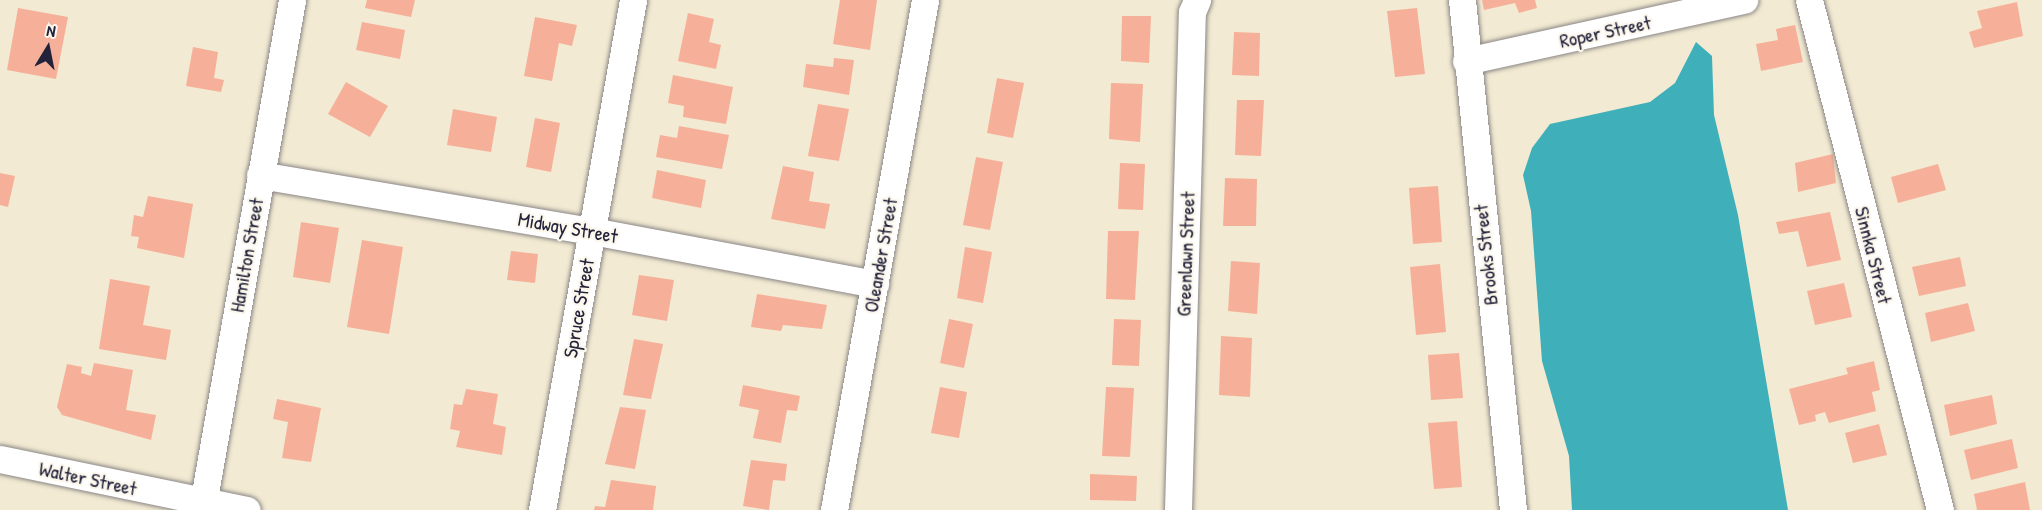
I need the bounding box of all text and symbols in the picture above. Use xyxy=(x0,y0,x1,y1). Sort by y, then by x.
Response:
street label: Roper Street xyxy=(1557,10,1653,52)
north arrow xyxy=(18,18,78,78)
text: N xyxy=(45,19,57,42)
street label: Greenlawn Street xyxy=(1171,191,1199,317)
street label: Hamilton Street xyxy=(224,196,268,314)
street label: Oleander Street xyxy=(858,196,902,314)
street label: Brooks Street xyxy=(1468,203,1502,307)
street label: Sinnka Street xyxy=(1850,204,1898,306)
street label: Midway Street xyxy=(516,206,620,248)
street label: Spruce Street xyxy=(557,257,599,359)
street label: Walter Street xyxy=(37,456,139,500)

